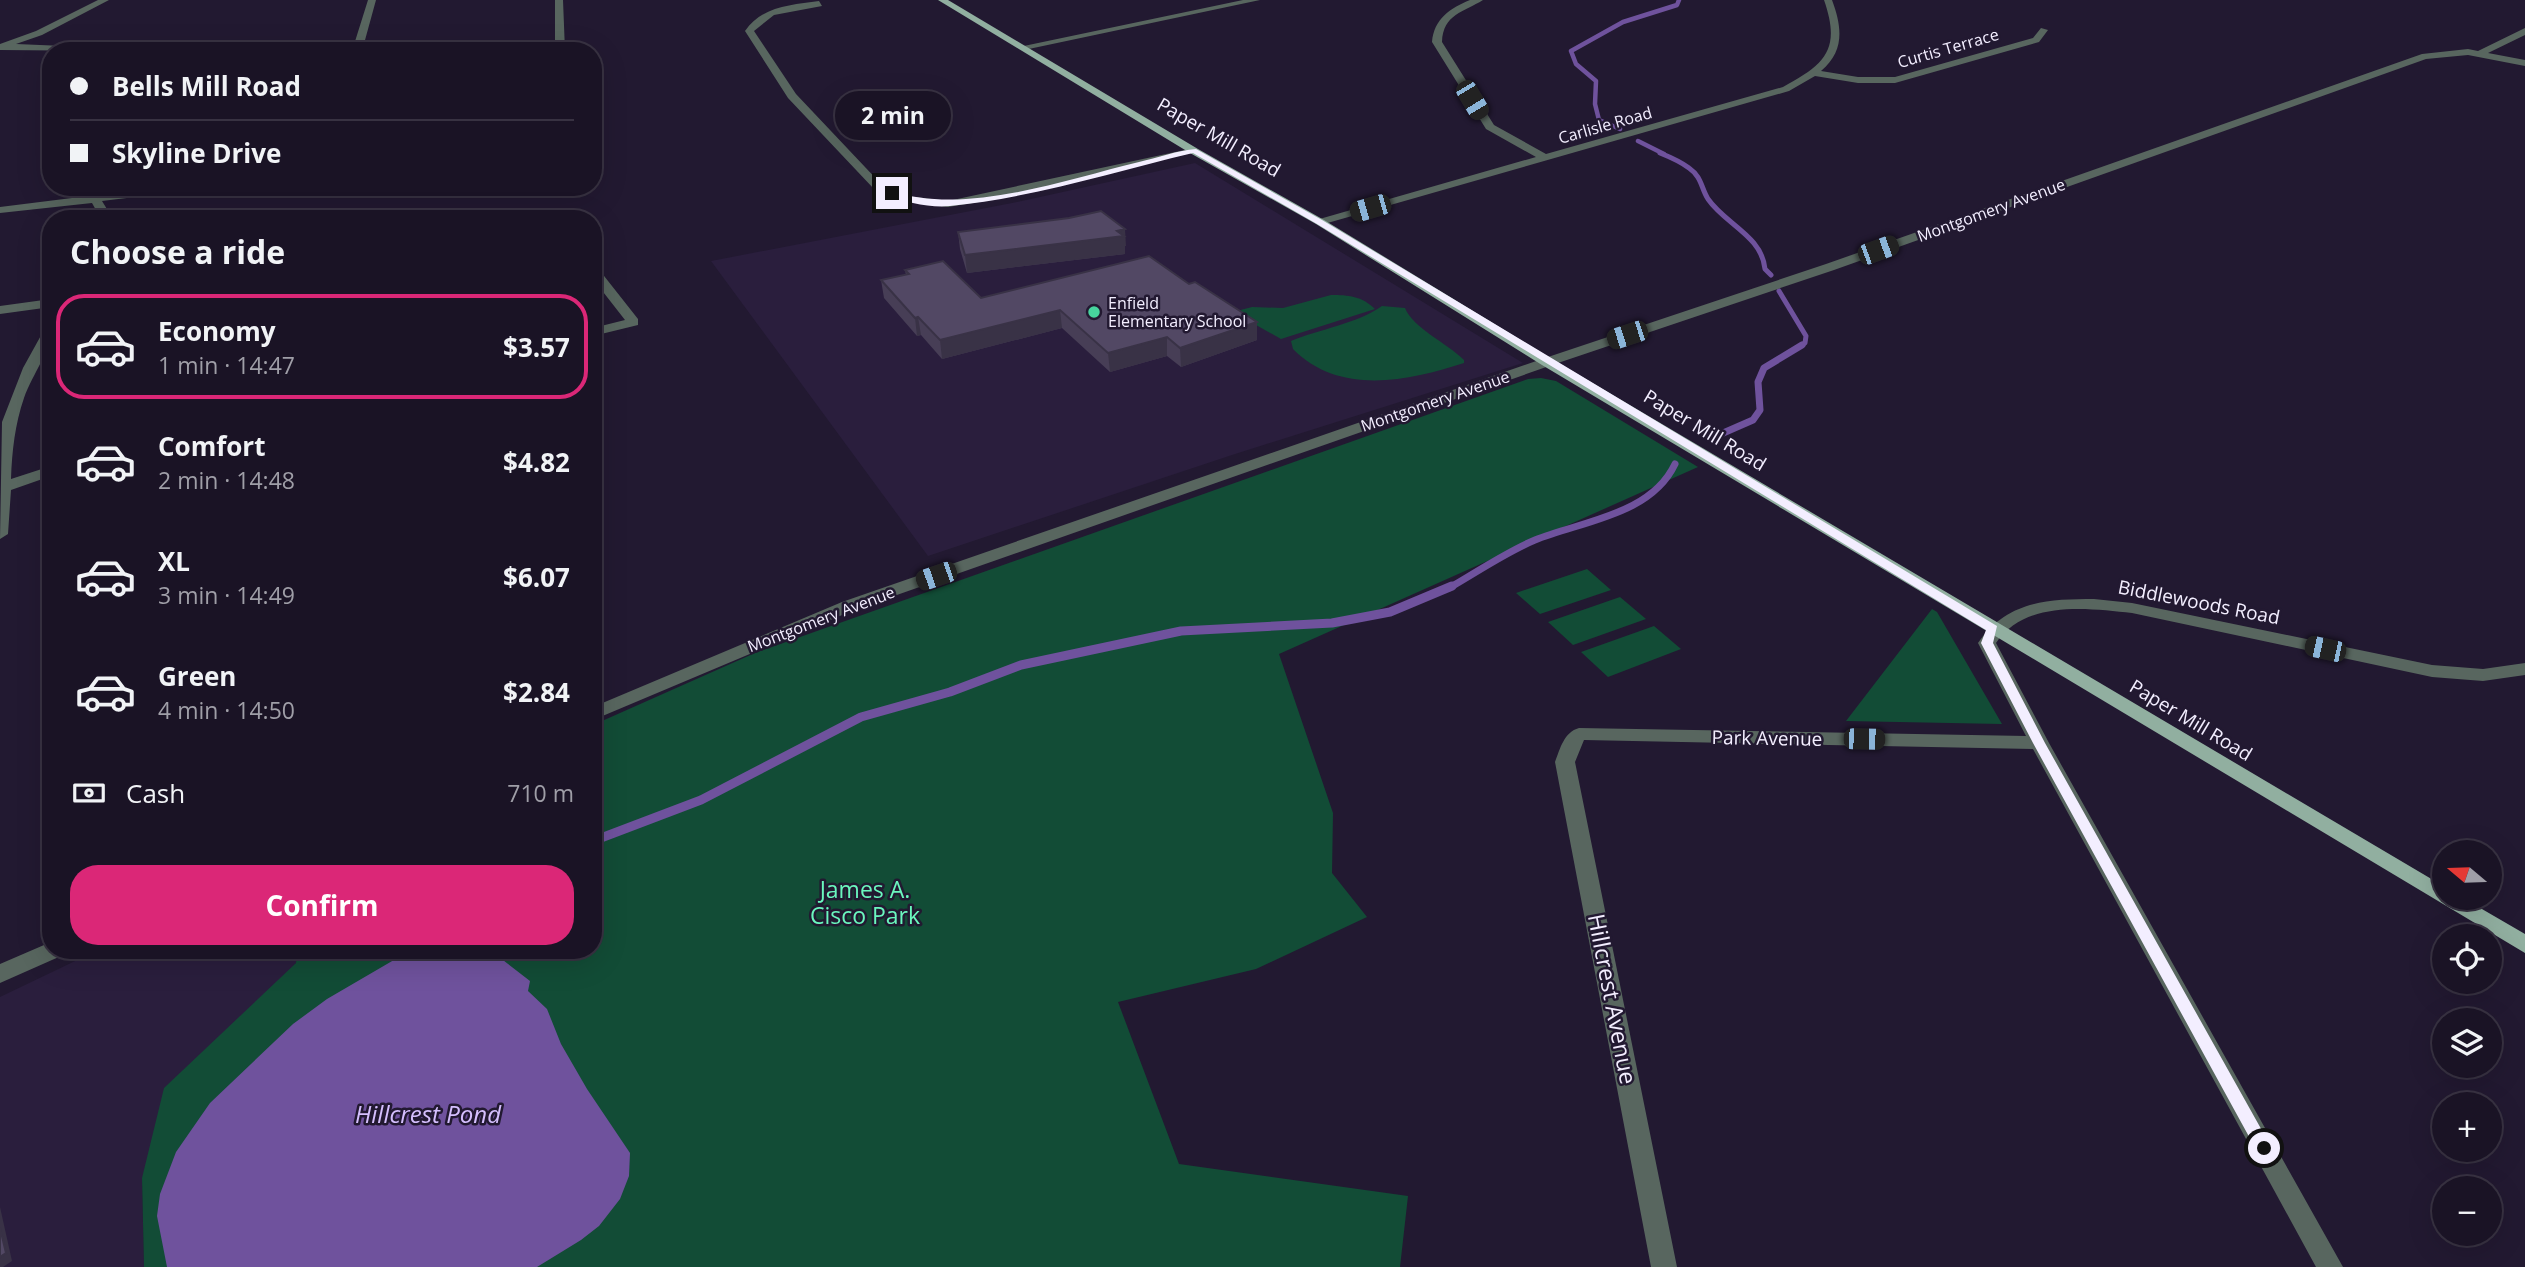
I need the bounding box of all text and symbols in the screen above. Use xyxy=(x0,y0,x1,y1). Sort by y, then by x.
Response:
street label: Curtis Terrace xyxy=(1895,23,2001,73)
text: Bells Mill Road xyxy=(112,68,301,104)
car xyxy=(1453,77,1492,123)
street label: Paper Mill Road xyxy=(1152,91,1286,183)
callout: 2 min xyxy=(834,92,950,140)
text: 2 min xyxy=(861,99,925,131)
street label: Carlisle Road xyxy=(1556,101,1654,149)
text: Skyline Drive xyxy=(112,135,281,171)
street label: Montgomery Avenue xyxy=(1914,173,2068,247)
route end xyxy=(876,177,908,209)
car xyxy=(1347,192,1394,224)
text: Choose a ride xyxy=(70,230,285,273)
car xyxy=(1855,233,1902,267)
place label: Enfield Elementary School xyxy=(1108,292,1246,332)
marker: Enfield Elementary School xyxy=(1086,304,1102,320)
text: Economy xyxy=(158,313,276,349)
icon: car xyxy=(74,315,137,378)
car xyxy=(1604,319,1651,351)
text: $3.57 xyxy=(503,329,570,365)
text: 1 min · 14:47 xyxy=(158,349,295,381)
street label: Montgomery Avenue xyxy=(1358,365,1512,437)
street label: Paper Mill Road xyxy=(1639,383,1771,477)
text: Comfort xyxy=(158,428,265,464)
icon: car xyxy=(74,430,137,493)
text: $4.82 xyxy=(503,444,570,480)
text: 2 min · 14:48 xyxy=(158,464,295,496)
text: XL xyxy=(158,543,190,579)
icon: car xyxy=(74,545,137,608)
text: $6.07 xyxy=(503,559,570,595)
car xyxy=(913,559,960,593)
street label: Biddlewoods Road xyxy=(2116,574,2282,630)
text: 3 min · 14:49 xyxy=(158,579,295,611)
street label: Montgomery Avenue xyxy=(744,581,898,657)
car xyxy=(2303,634,2348,664)
text: Green xyxy=(158,658,236,694)
icon: car xyxy=(74,660,137,723)
street label: Paper Mill Road xyxy=(2125,673,2257,767)
text: $2.84 xyxy=(503,674,570,710)
text: 4 min · 14:50 xyxy=(158,694,295,726)
street label: Park Avenue xyxy=(1711,724,1823,752)
car xyxy=(1843,728,1886,750)
icon: cash xyxy=(70,774,108,812)
text: Cash xyxy=(126,775,185,811)
text: 710 m xyxy=(507,777,574,809)
north arrow xyxy=(2432,840,2502,910)
map controls xyxy=(2432,840,2502,1246)
button: Confirm xyxy=(70,865,574,945)
park label: James A. Cisco Park xyxy=(810,873,920,931)
street label: Hillcrest Avenue xyxy=(1581,911,1645,1087)
button: locate xyxy=(2432,924,2502,994)
button: layers xyxy=(2432,1008,2502,1078)
button: + xyxy=(2432,1092,2502,1162)
water label: Hillcrest Pond xyxy=(355,1097,502,1130)
route start xyxy=(2248,1132,2280,1164)
button: − xyxy=(2432,1176,2502,1246)

